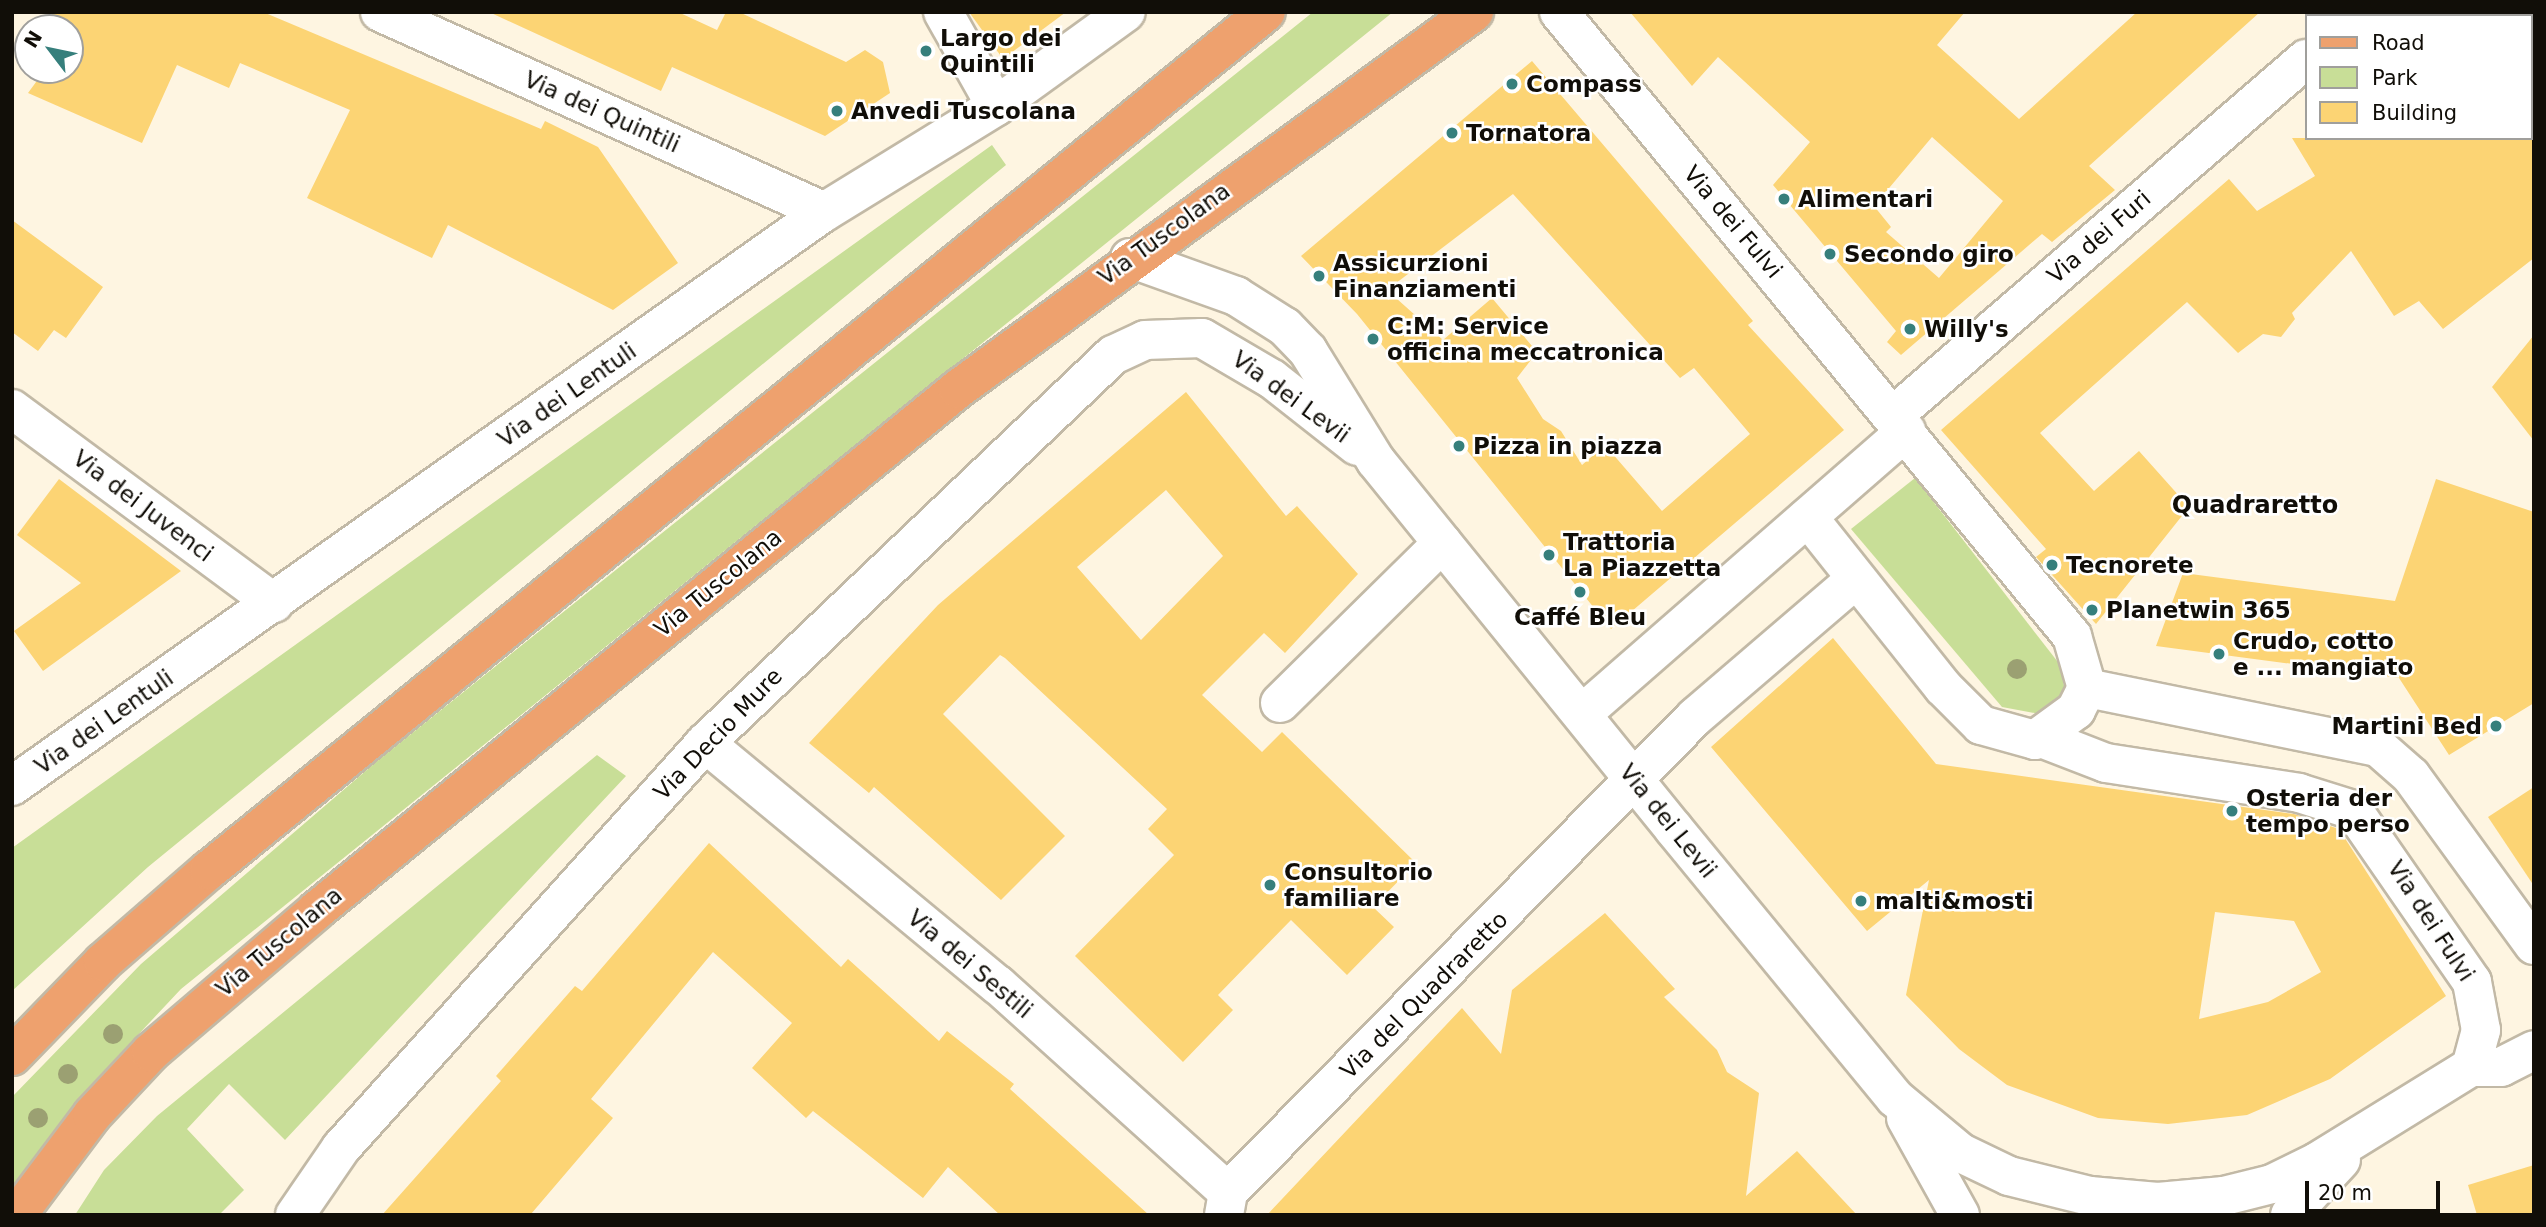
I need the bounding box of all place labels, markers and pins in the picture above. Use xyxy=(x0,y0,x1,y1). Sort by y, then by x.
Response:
place label: Largo dei Quintili xyxy=(940,24,1062,78)
marker: Largo dei Quintili xyxy=(918,43,934,59)
place label: Compass xyxy=(1526,70,1642,98)
marker: Compass xyxy=(1504,76,1520,92)
place label: Anvedi Tuscolana xyxy=(851,97,1076,125)
marker: Anvedi Tuscolana xyxy=(829,103,845,119)
place label: Tornatora xyxy=(1466,119,1591,147)
marker: Tornatora xyxy=(1444,125,1460,141)
place label: Alimentari xyxy=(1798,185,1933,213)
marker: Alimentari xyxy=(1776,191,1792,207)
place label: Secondo giro xyxy=(1844,240,2014,268)
marker: Secondo giro xyxy=(1822,246,1838,262)
place label: Assicurzioni Finanziamenti xyxy=(1333,249,1516,303)
marker: Assicurzioni Finanziamenti xyxy=(1311,268,1327,284)
place label: C:M: Service officina meccatronica xyxy=(1387,312,1664,366)
place label: Willy's xyxy=(1924,315,2009,343)
marker: Willy's xyxy=(1902,321,1918,337)
marker: C:M: Service officina meccatronica xyxy=(1365,331,1381,347)
place label: Pizza in piazza xyxy=(1473,432,1662,460)
marker: Pizza in piazza xyxy=(1451,438,1467,454)
place label: Trattoria La Piazzetta xyxy=(1563,528,1721,582)
marker: Trattoria La Piazzetta xyxy=(1541,547,1557,563)
place label: Tecnorete xyxy=(2066,551,2194,579)
marker: Tecnorete xyxy=(2044,557,2060,573)
marker: Caffé Bleu xyxy=(1572,584,1588,600)
place label: Planetwin 365 xyxy=(2106,596,2291,624)
marker: Planetwin 365 xyxy=(2084,602,2100,618)
place label: Caffé Bleu xyxy=(1514,603,1646,631)
place label: Crudo, cotto e ... mangiato xyxy=(2233,627,2413,681)
marker: Crudo, cotto e ... mangiato xyxy=(2211,646,2227,662)
place label: Martini Bed xyxy=(2332,712,2482,740)
marker: Martini Bed xyxy=(2488,718,2504,734)
place label: Osteria der tempo perso xyxy=(2246,784,2410,838)
marker: Osteria der tempo perso xyxy=(2224,803,2240,819)
place label: Consultorio familiare xyxy=(1284,858,1433,912)
marker: Consultorio familiare xyxy=(1262,877,1278,893)
place label: malti&mosti xyxy=(1875,887,2034,915)
marker: malti&mosti xyxy=(1853,893,1869,909)

